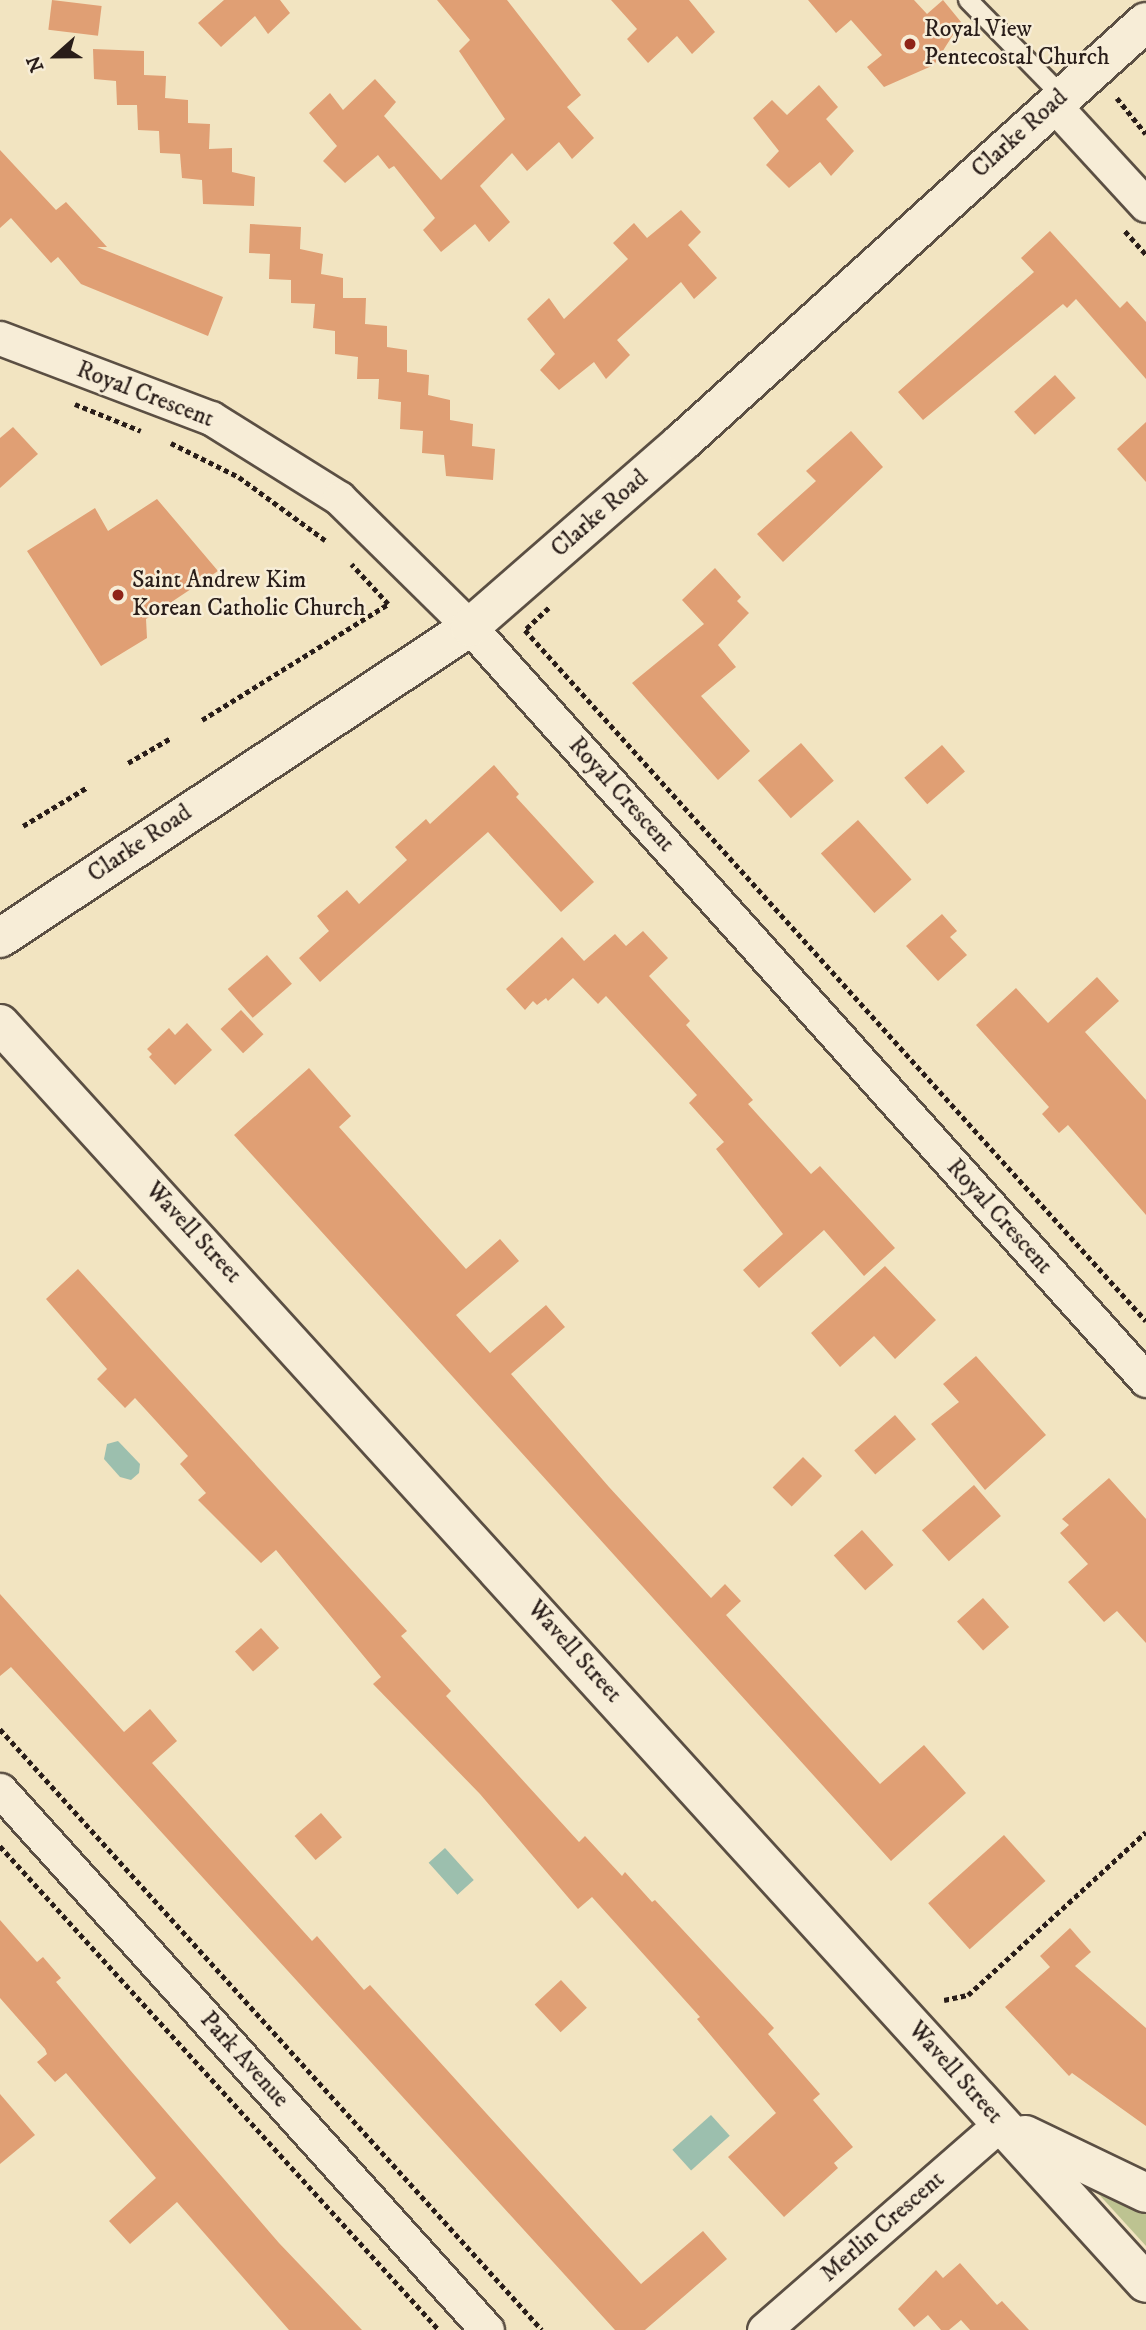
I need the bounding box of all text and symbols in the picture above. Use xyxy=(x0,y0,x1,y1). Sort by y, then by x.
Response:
place label: Royal View Pentecostal Church xyxy=(924,16,1110,72)
north arrow xyxy=(21,21,91,91)
marker: Royal View Pentecostal Church xyxy=(902,36,918,52)
text: N xyxy=(22,52,49,75)
street label: Clarke Road xyxy=(966,84,1074,184)
street label: Royal Crescent xyxy=(72,356,218,434)
street label: Clarke Road xyxy=(546,464,654,564)
place label: Saint Andrew Kim Korean Catholic Church xyxy=(132,567,366,623)
marker: Saint Andrew Kim Korean Catholic Church xyxy=(110,587,126,603)
street label: Royal Crescent xyxy=(562,732,680,858)
street label: Clarke Road xyxy=(83,799,197,889)
street label: Royal Crescent xyxy=(940,1154,1058,1280)
street label: Wavell Street xyxy=(139,1177,247,1289)
street label: Wavell Street xyxy=(521,1595,627,1709)
street label: Park Avenue xyxy=(193,2006,295,2114)
street label: Wavell Street xyxy=(902,2016,1008,2130)
street label: Merlin Crescent xyxy=(815,2165,951,2289)

